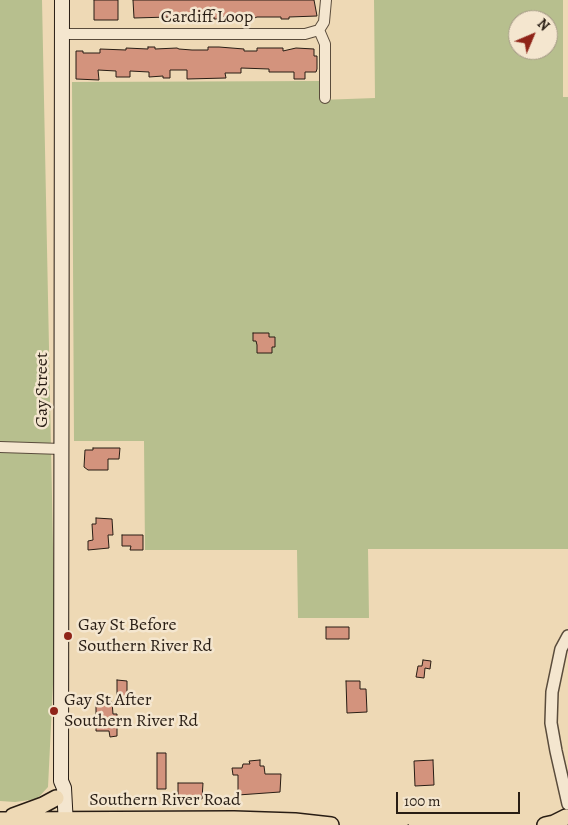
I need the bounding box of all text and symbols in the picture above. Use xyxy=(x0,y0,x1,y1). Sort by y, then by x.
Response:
street label: Cardiff Loop xyxy=(161,7,253,29)
north arrow xyxy=(508,10,558,60)
text: N xyxy=(533,14,554,35)
street label: Gay Street xyxy=(32,352,54,428)
place label: Gay St Before Southern River Rd xyxy=(78,615,212,658)
marker: Gay St Before Southern River Rd xyxy=(62,630,74,642)
place label: Gay St After Southern River Rd xyxy=(64,690,198,732)
marker: Gay St After Southern River Rd xyxy=(48,705,60,717)
scale bar xyxy=(398,782,522,814)
street label: Southern River Road xyxy=(89,790,241,812)
text: 100 m xyxy=(404,791,441,811)

